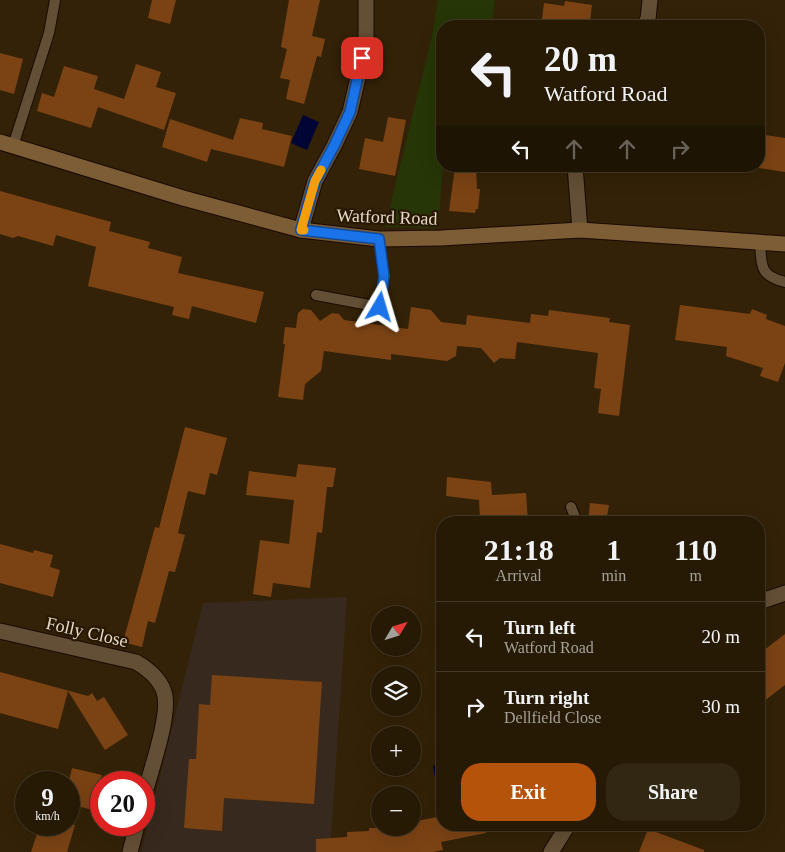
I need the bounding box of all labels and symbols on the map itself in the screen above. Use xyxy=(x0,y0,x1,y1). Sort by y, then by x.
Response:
pin xyxy=(341,37,383,79)
street label: Watford Road xyxy=(336,205,438,229)
position arrow xyxy=(353,280,405,332)
north arrow xyxy=(371,606,421,656)
street label: Folly Close xyxy=(44,613,130,651)
speed limit sign: 20 xyxy=(90,771,155,836)

